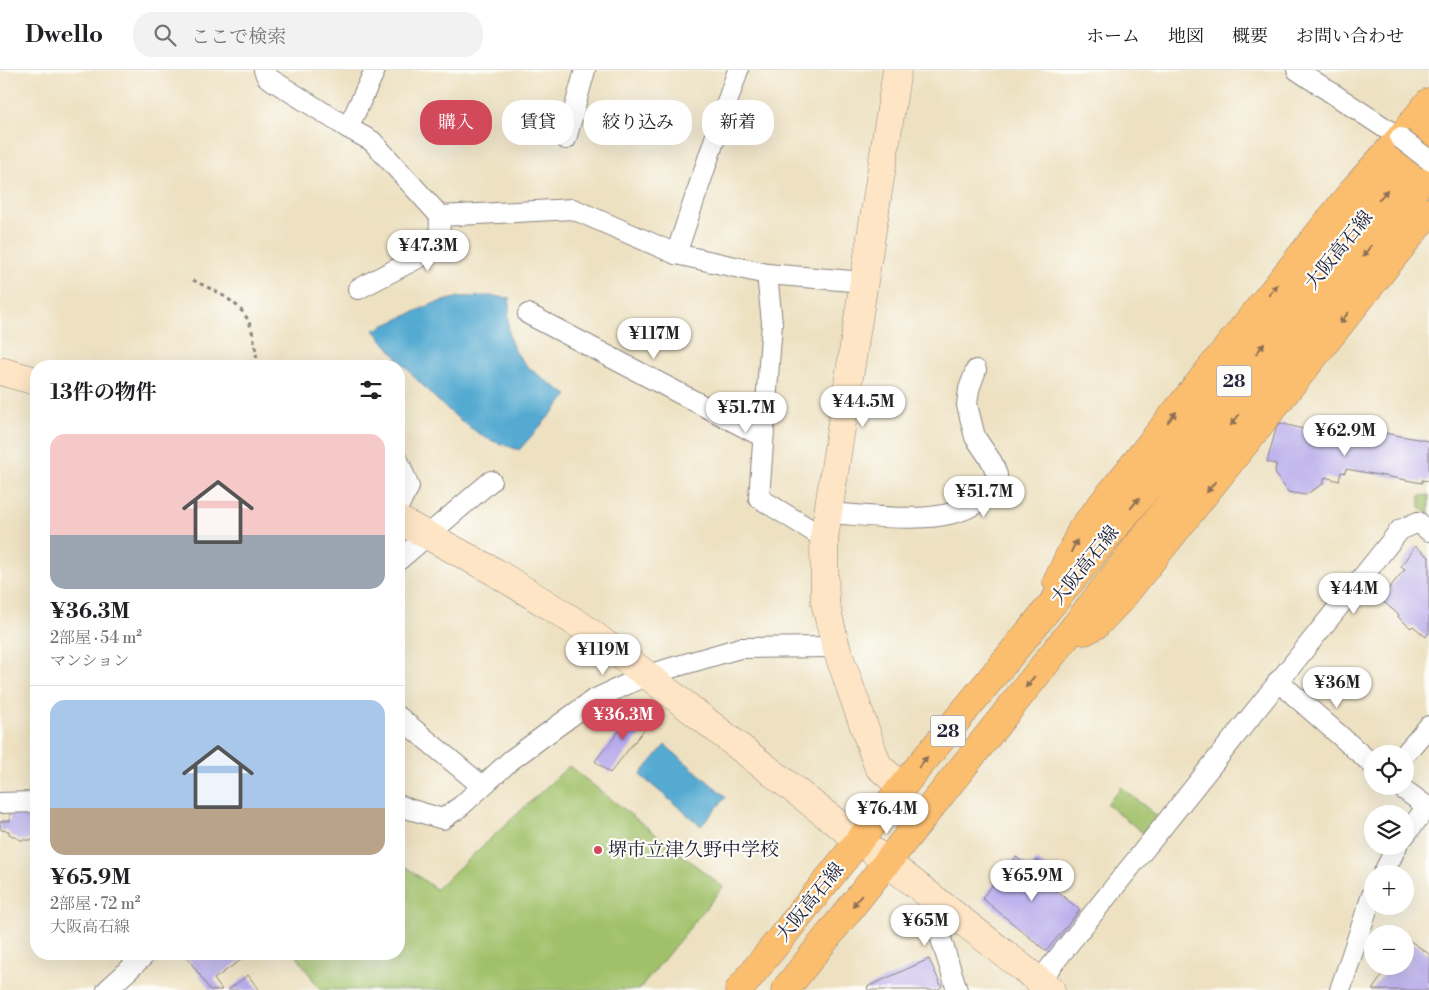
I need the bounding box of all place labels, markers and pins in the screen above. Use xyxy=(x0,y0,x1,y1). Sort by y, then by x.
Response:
pin: ¥47.3M xyxy=(387,230,469,272)
pin: ¥117M xyxy=(619,318,689,360)
pin: ¥44.5M xyxy=(822,386,904,428)
pin: ¥51.7M xyxy=(705,392,787,434)
pin: ¥62.9M xyxy=(1304,414,1386,457)
pin: ¥51.7M xyxy=(943,476,1025,518)
pin: ¥44M xyxy=(1324,572,1384,615)
pin: ¥119M xyxy=(568,634,638,676)
pin: ¥36M xyxy=(1307,666,1367,709)
pin: ¥36.3M xyxy=(582,698,664,741)
pin: ¥76.4M xyxy=(846,792,928,835)
place label: 堺市立津久野中学校 xyxy=(608,838,779,862)
marker: 堺市立津久野中学校 xyxy=(592,844,604,856)
pin: ¥65.9M xyxy=(991,860,1073,902)
pin: ¥65M xyxy=(895,904,955,947)

